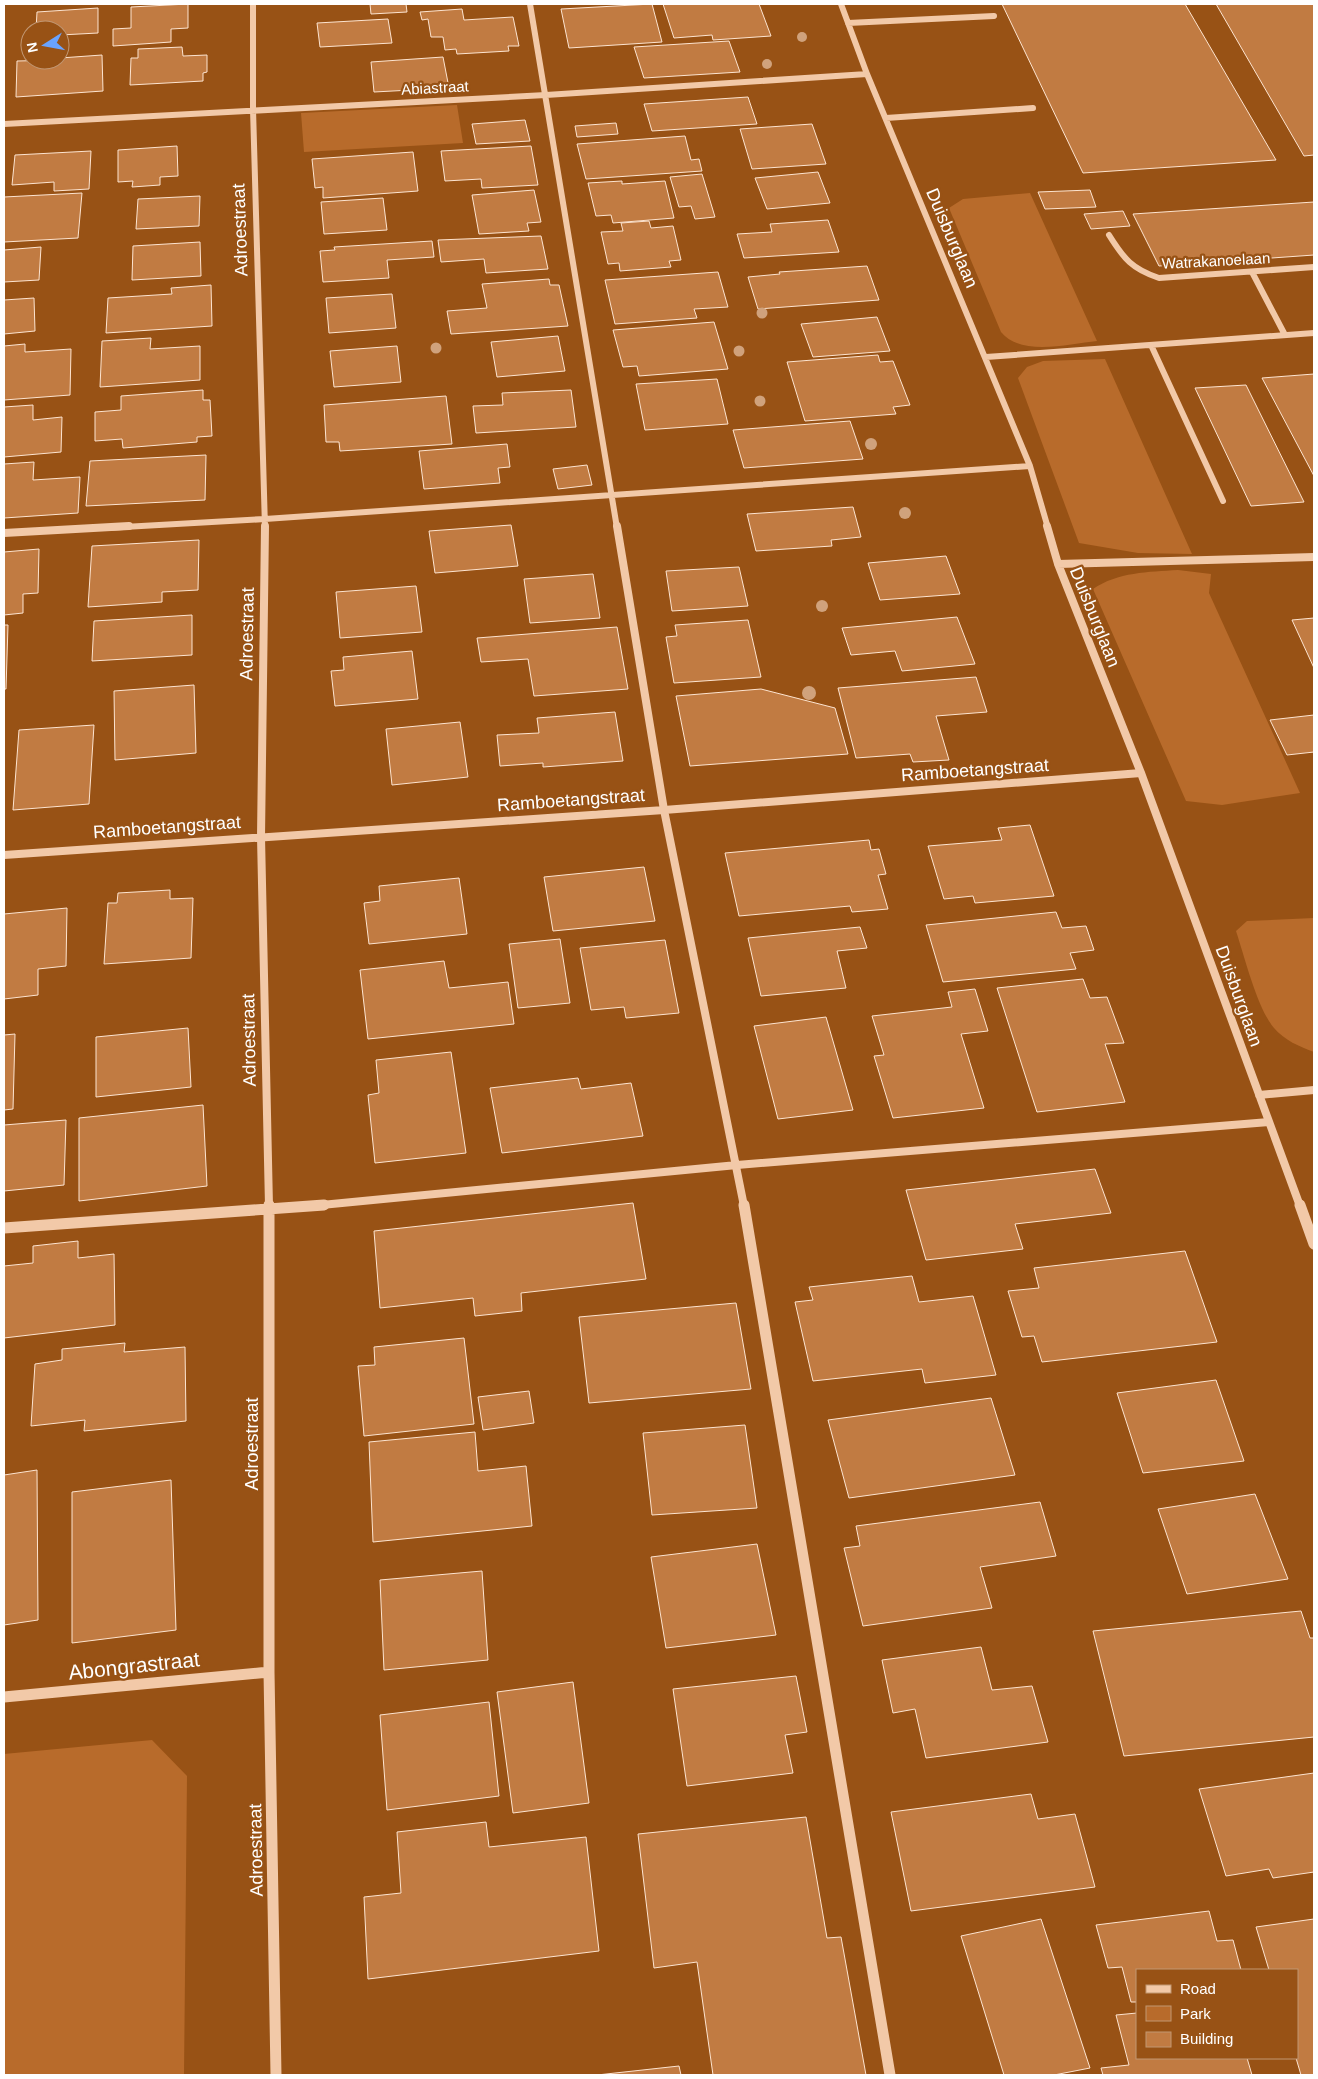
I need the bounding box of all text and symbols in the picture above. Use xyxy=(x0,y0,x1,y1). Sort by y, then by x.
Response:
north arrow xyxy=(20,20,70,70)
text: N xyxy=(23,41,41,54)
street label: Abiastraat xyxy=(401,77,470,98)
street label: Adroestraat xyxy=(228,183,252,277)
street label: Duisburglaan xyxy=(922,185,982,291)
street label: Watrakanoelaan xyxy=(1161,249,1271,272)
street label: Duisburglaan xyxy=(1066,564,1124,670)
street label: Adroestraat xyxy=(236,587,258,681)
street label: Ramboetangstraat xyxy=(900,755,1050,785)
street label: Ramboetangstraat xyxy=(496,785,646,815)
street label: Ramboetangstraat xyxy=(92,812,242,842)
street label: Duisburglaan xyxy=(1211,943,1267,1049)
street label: Adroestraat xyxy=(238,993,260,1087)
street label: Adroestraat xyxy=(242,1397,262,1491)
street label: Abongrastraat xyxy=(67,1647,201,1684)
street label: Adroestraat xyxy=(245,1803,267,1897)
legend xyxy=(1136,1969,1298,2059)
text: Road xyxy=(1180,1980,1216,1997)
text: Park xyxy=(1180,2005,1211,2022)
text: Building xyxy=(1180,2030,1233,2047)

